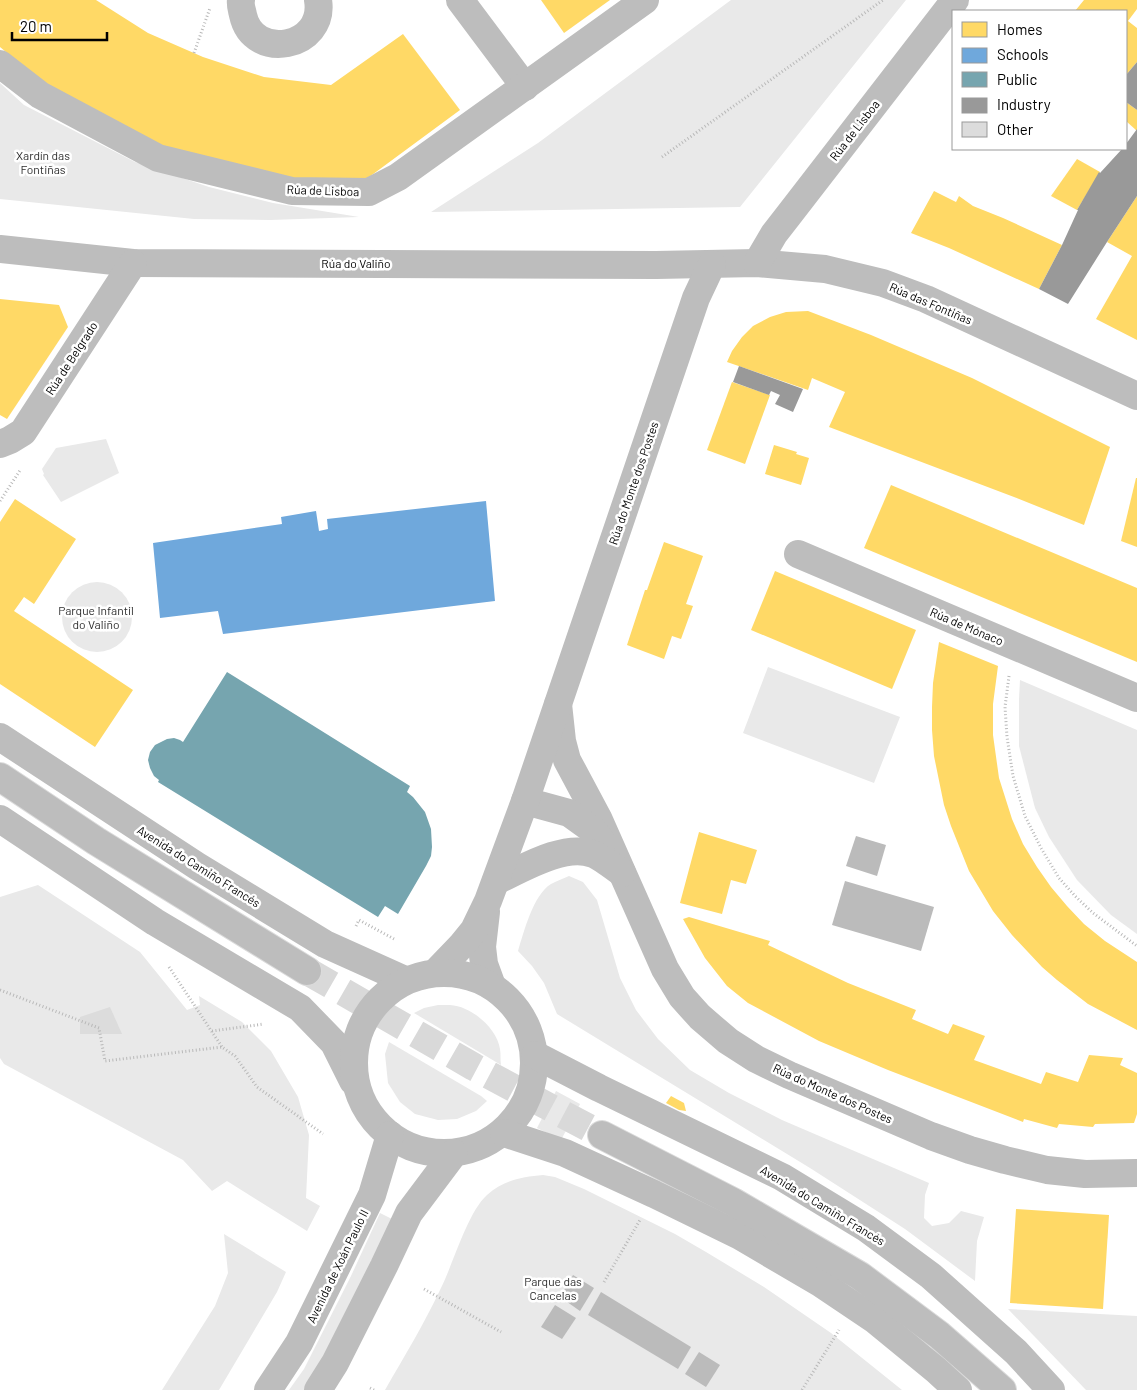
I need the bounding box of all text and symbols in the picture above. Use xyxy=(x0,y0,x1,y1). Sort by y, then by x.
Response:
scale bar xyxy=(12,10,108,42)
legend xyxy=(952,10,1127,150)
text: 20 m xyxy=(20,17,52,35)
text: Homes xyxy=(997,20,1042,38)
text: Schools xyxy=(997,45,1049,63)
text: Public xyxy=(997,70,1037,88)
text: Industry xyxy=(997,95,1051,113)
street label: Rúa de Lisboa xyxy=(826,97,882,163)
text: Other xyxy=(997,120,1034,138)
park label: Xardín das Fontiñas xyxy=(16,148,70,176)
street label: Rúa de Lisboa xyxy=(287,182,359,198)
street label: Rúa do Valiño xyxy=(321,256,391,270)
street label: Rúa das Fontiñas xyxy=(888,279,975,327)
street label: Rúa de Belgrado xyxy=(42,319,100,397)
street label: Rúa do Monte dos Postes xyxy=(605,419,661,546)
park label: Parque Infantil do Valiño xyxy=(58,603,134,631)
street label: Rúa de Mónaco xyxy=(928,604,1006,648)
street label: Avenida do Camiño Francés xyxy=(135,822,263,910)
street label: Rúa do Monte dos Postes xyxy=(771,1060,895,1126)
street label: Avenida do Camiño Francés xyxy=(758,1162,888,1248)
street label: Avenida de Xoán Paulo II xyxy=(303,1207,371,1325)
park label: Parque das Cancelas xyxy=(524,1274,582,1302)

